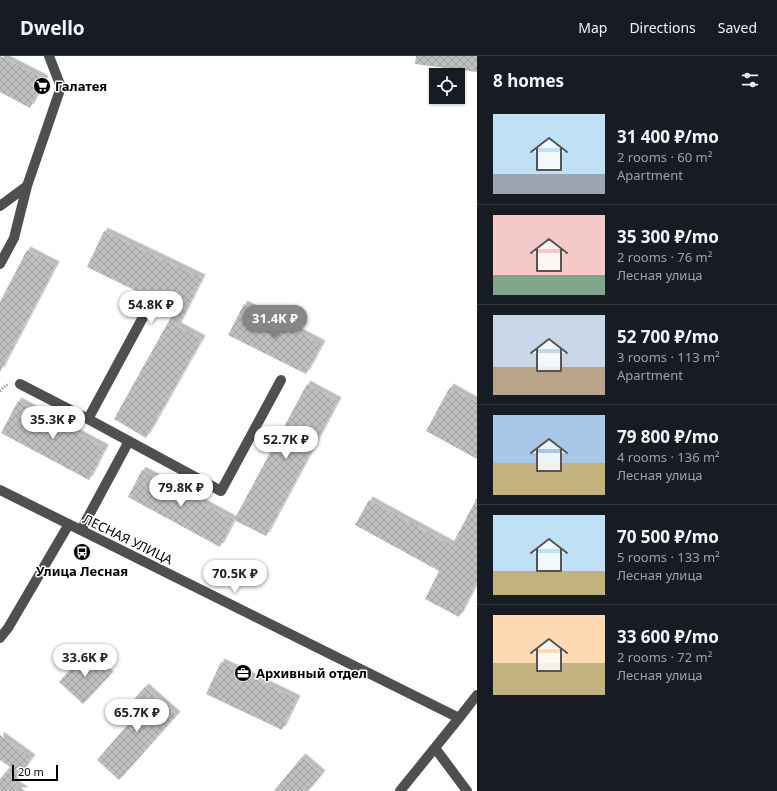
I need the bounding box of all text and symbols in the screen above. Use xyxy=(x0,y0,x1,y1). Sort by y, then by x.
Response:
text: Dwello xyxy=(20,15,85,41)
text: Map xyxy=(578,18,607,37)
text: Directions xyxy=(629,18,696,37)
text: Saved xyxy=(718,18,757,37)
map controls xyxy=(429,68,465,104)
button: locate xyxy=(429,68,465,104)
text: 8 homes xyxy=(493,69,564,92)
icon: filters xyxy=(739,69,761,91)
supermarket icon: Галатея xyxy=(32,76,52,96)
place label: Галатея xyxy=(55,77,107,95)
text: 31 400 ₽/mo xyxy=(617,125,719,148)
icon: home xyxy=(525,130,573,178)
text: 2 rooms · 60 m² xyxy=(617,148,712,166)
text: Apartment xyxy=(617,166,683,184)
text: 35 300 ₽/mo xyxy=(617,225,719,248)
icon: home xyxy=(525,231,573,279)
text: 2 rooms · 76 m² xyxy=(617,248,712,266)
text: Лесная улица xyxy=(617,266,703,284)
pin: 54.8K ₽ xyxy=(114,291,188,325)
text: 54.8K ₽ xyxy=(128,295,174,313)
pin: 31.4K ₽ xyxy=(238,305,312,339)
text: 31.4K ₽ xyxy=(252,309,298,327)
text: 52 700 ₽/mo xyxy=(617,325,719,348)
icon: home xyxy=(525,331,573,379)
text: 3 rooms · 113 m² xyxy=(617,348,720,366)
text: Apartment xyxy=(617,366,683,384)
pin: 35.3K ₽ xyxy=(16,406,90,440)
text: 35.3K ₽ xyxy=(30,410,76,428)
text: 79 800 ₽/mo xyxy=(617,425,719,448)
pin: 52.7K ₽ xyxy=(249,426,323,460)
text: 52.7K ₽ xyxy=(263,430,309,448)
icon: home xyxy=(525,431,573,479)
text: 4 rooms · 136 m² xyxy=(617,448,720,466)
text: Лесная улица xyxy=(617,466,703,484)
pin: 79.8K ₽ xyxy=(144,474,218,508)
text: 79.8K ₽ xyxy=(158,478,204,496)
street label: ЛЕСНАЯ УЛИЦА xyxy=(80,509,177,569)
text: 70 500 ₽/mo xyxy=(617,525,719,548)
icon: home xyxy=(525,531,573,579)
bus stop icon: Улица Лесная xyxy=(72,542,92,562)
text: 5 rooms · 133 m² xyxy=(617,548,720,566)
pin: 70.5K ₽ xyxy=(198,560,272,594)
place label: Улица Лесная xyxy=(36,562,128,580)
text: 70.5K ₽ xyxy=(212,564,258,582)
text: Лесная улица xyxy=(617,566,703,584)
text: 33 600 ₽/mo xyxy=(617,625,719,648)
icon: home xyxy=(525,631,573,679)
pin: 33.6K ₽ xyxy=(48,644,122,678)
text: 33.6K ₽ xyxy=(62,648,108,666)
text: 2 rooms · 72 m² xyxy=(617,648,712,666)
office icon: Архивный отдел xyxy=(233,663,253,683)
place label: Архивный отдел xyxy=(256,664,367,682)
text: Лесная улица xyxy=(617,666,703,684)
pin: 65.7K ₽ xyxy=(100,699,174,733)
text: 65.7K ₽ xyxy=(114,703,160,721)
scale bar xyxy=(12,763,58,782)
text: 20 m xyxy=(18,764,44,779)

